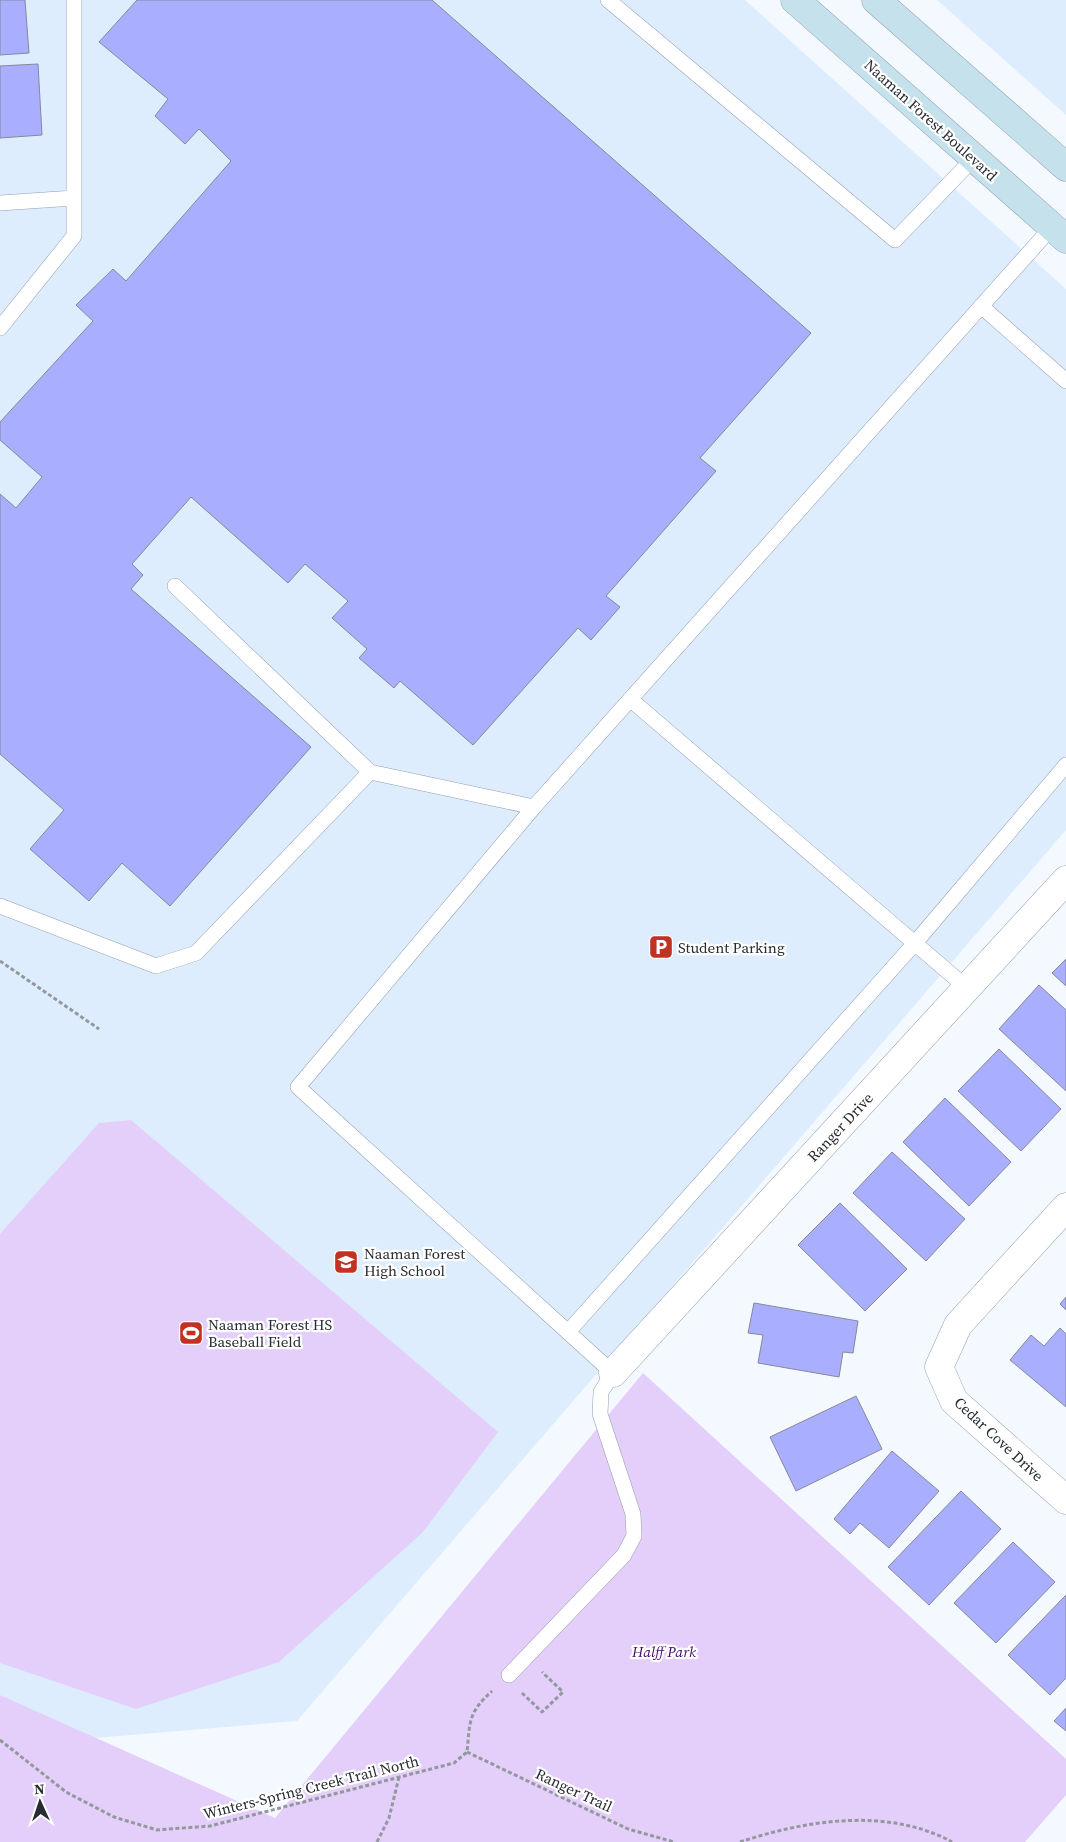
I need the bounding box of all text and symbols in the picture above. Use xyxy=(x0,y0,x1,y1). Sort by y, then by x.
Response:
street label: Naaman Forest Boulevard xyxy=(860,54,1003,186)
parking icon: Student Parking xyxy=(648,934,674,960)
place label: Student Parking xyxy=(678,937,785,958)
street label: Ranger Drive xyxy=(802,1088,878,1166)
place label: Naaman Forest High School xyxy=(364,1243,465,1281)
school or university icon: Naaman Forest High School xyxy=(333,1249,359,1275)
place label: Naaman Forest HS Baseball Field xyxy=(208,1314,333,1352)
sports icon: Naaman Forest HS Baseball Field xyxy=(178,1320,204,1346)
street label: Cedar Cove Drive xyxy=(950,1392,1049,1486)
park label: Halff Park xyxy=(631,1641,697,1662)
street label: Winters-Spring Creek Trail North xyxy=(201,1750,421,1824)
street label: Ranger Trail xyxy=(532,1763,616,1817)
north arrow xyxy=(15,1777,65,1827)
text: N xyxy=(34,1779,45,1799)

